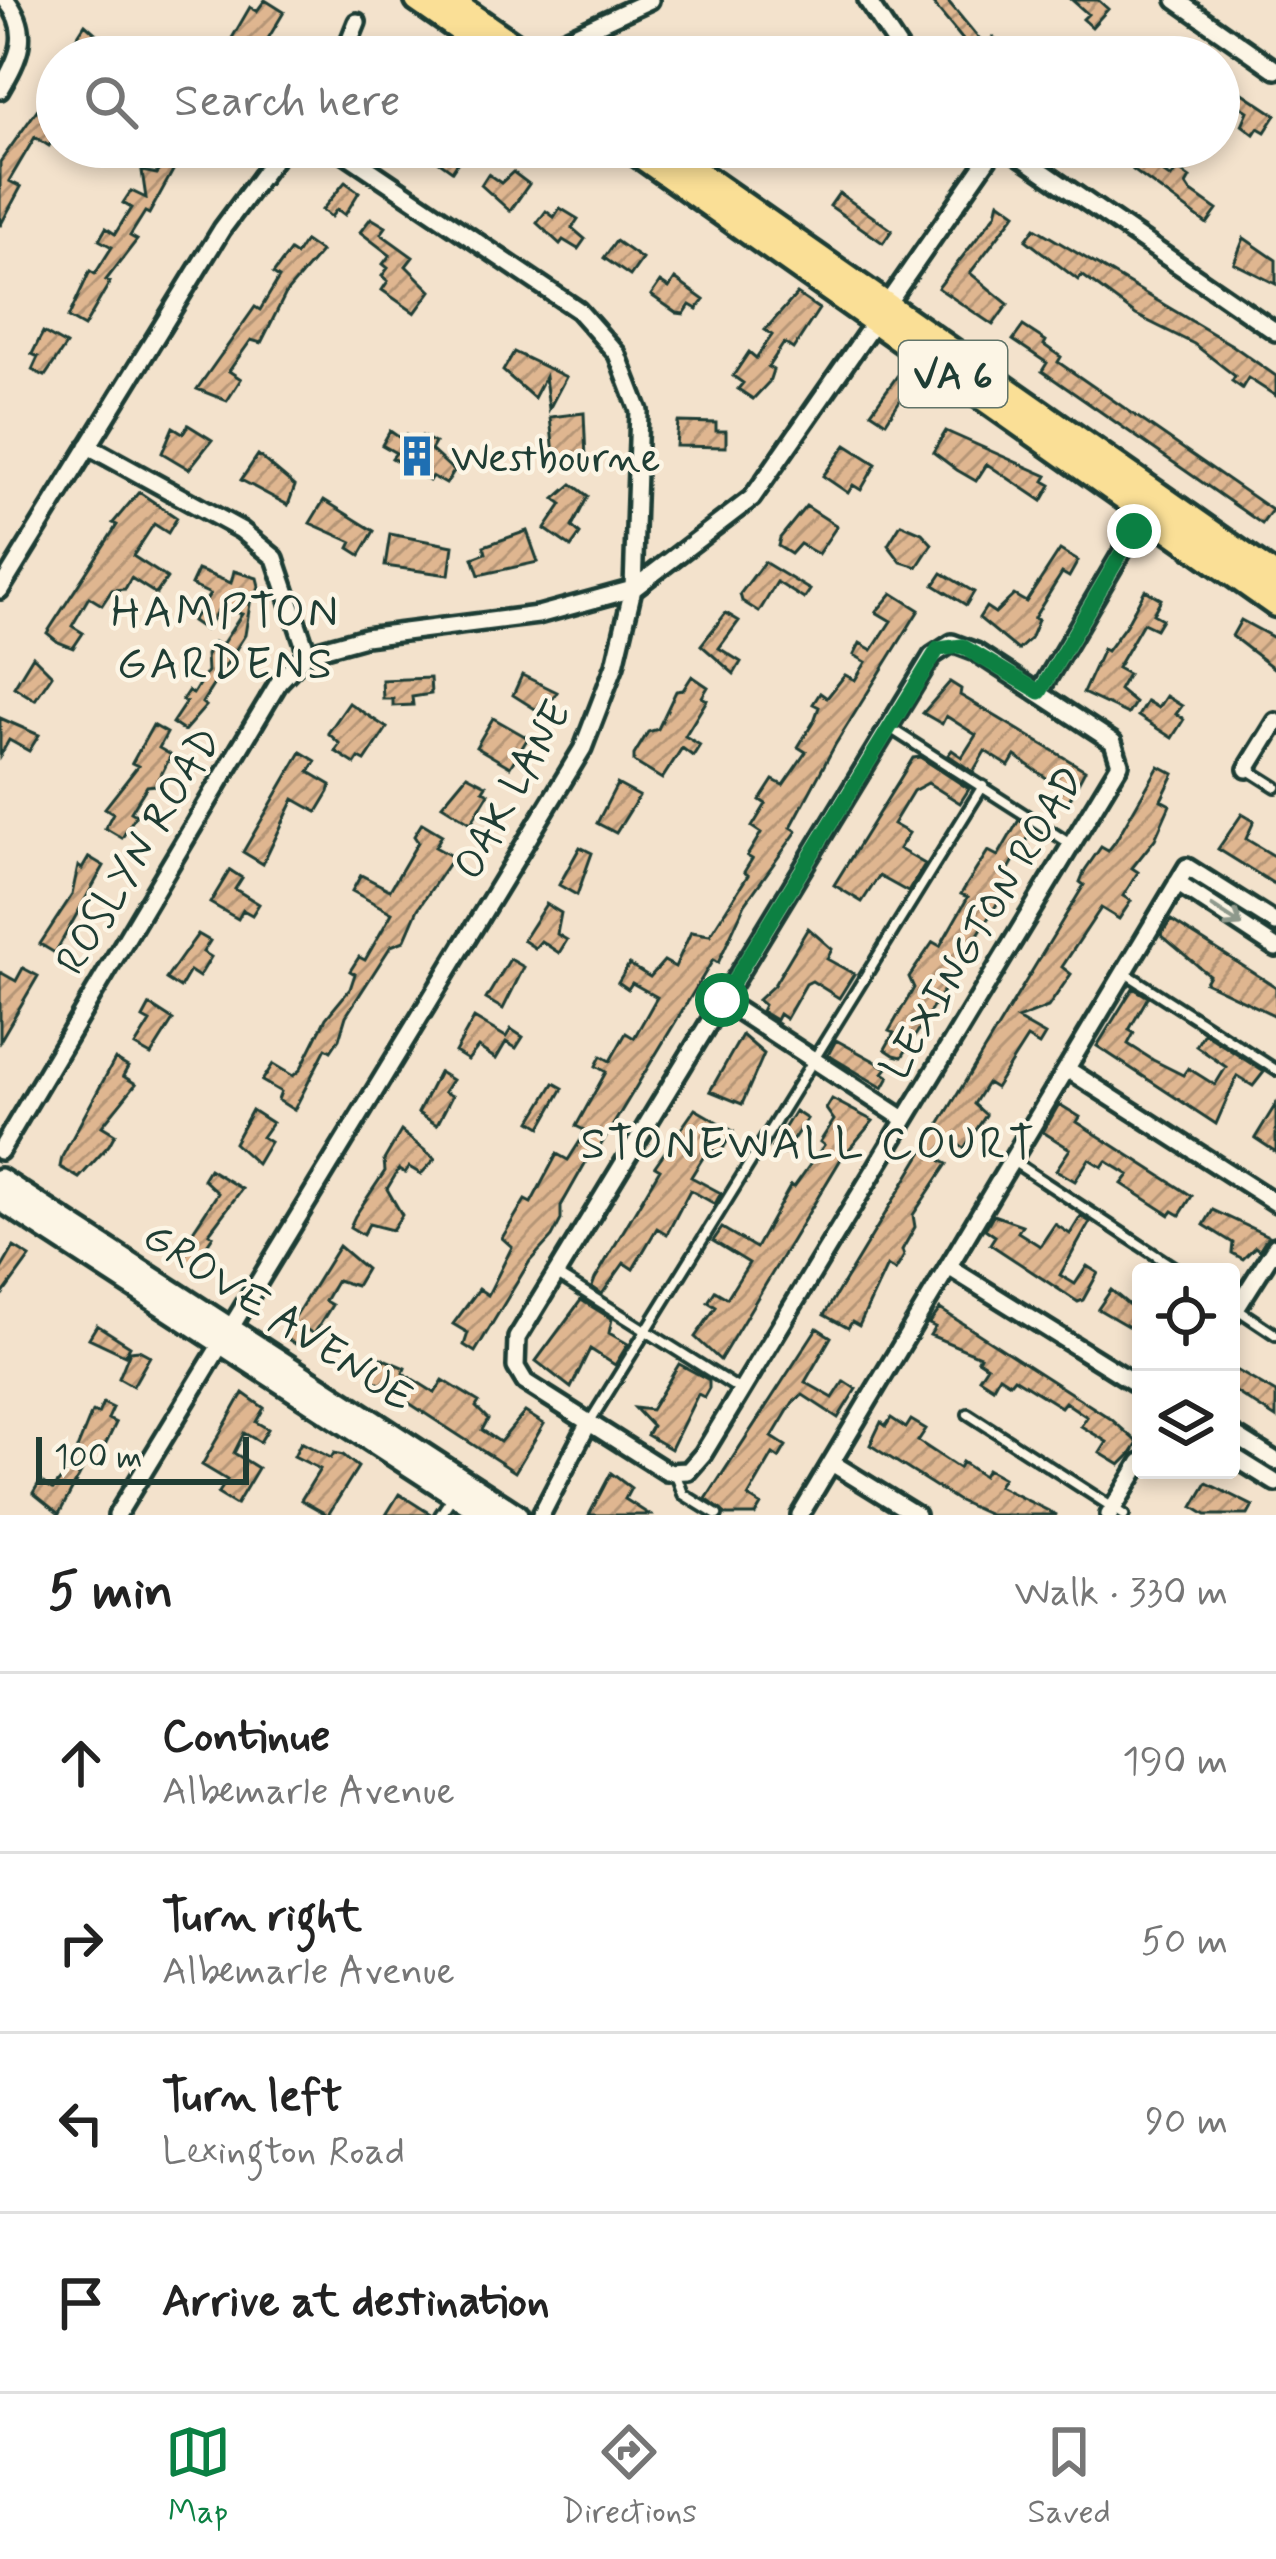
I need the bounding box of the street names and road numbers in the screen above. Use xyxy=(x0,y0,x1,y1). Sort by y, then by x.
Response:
road number: VA 6 xyxy=(899,341,1007,407)
street label: OAK LANE xyxy=(442,691,586,890)
street label: ROSLYN ROAD xyxy=(45,718,235,985)
street label: LEXINGTON ROAD xyxy=(869,757,1099,1090)
street label: GROVE AVENUE xyxy=(131,1210,423,1426)

